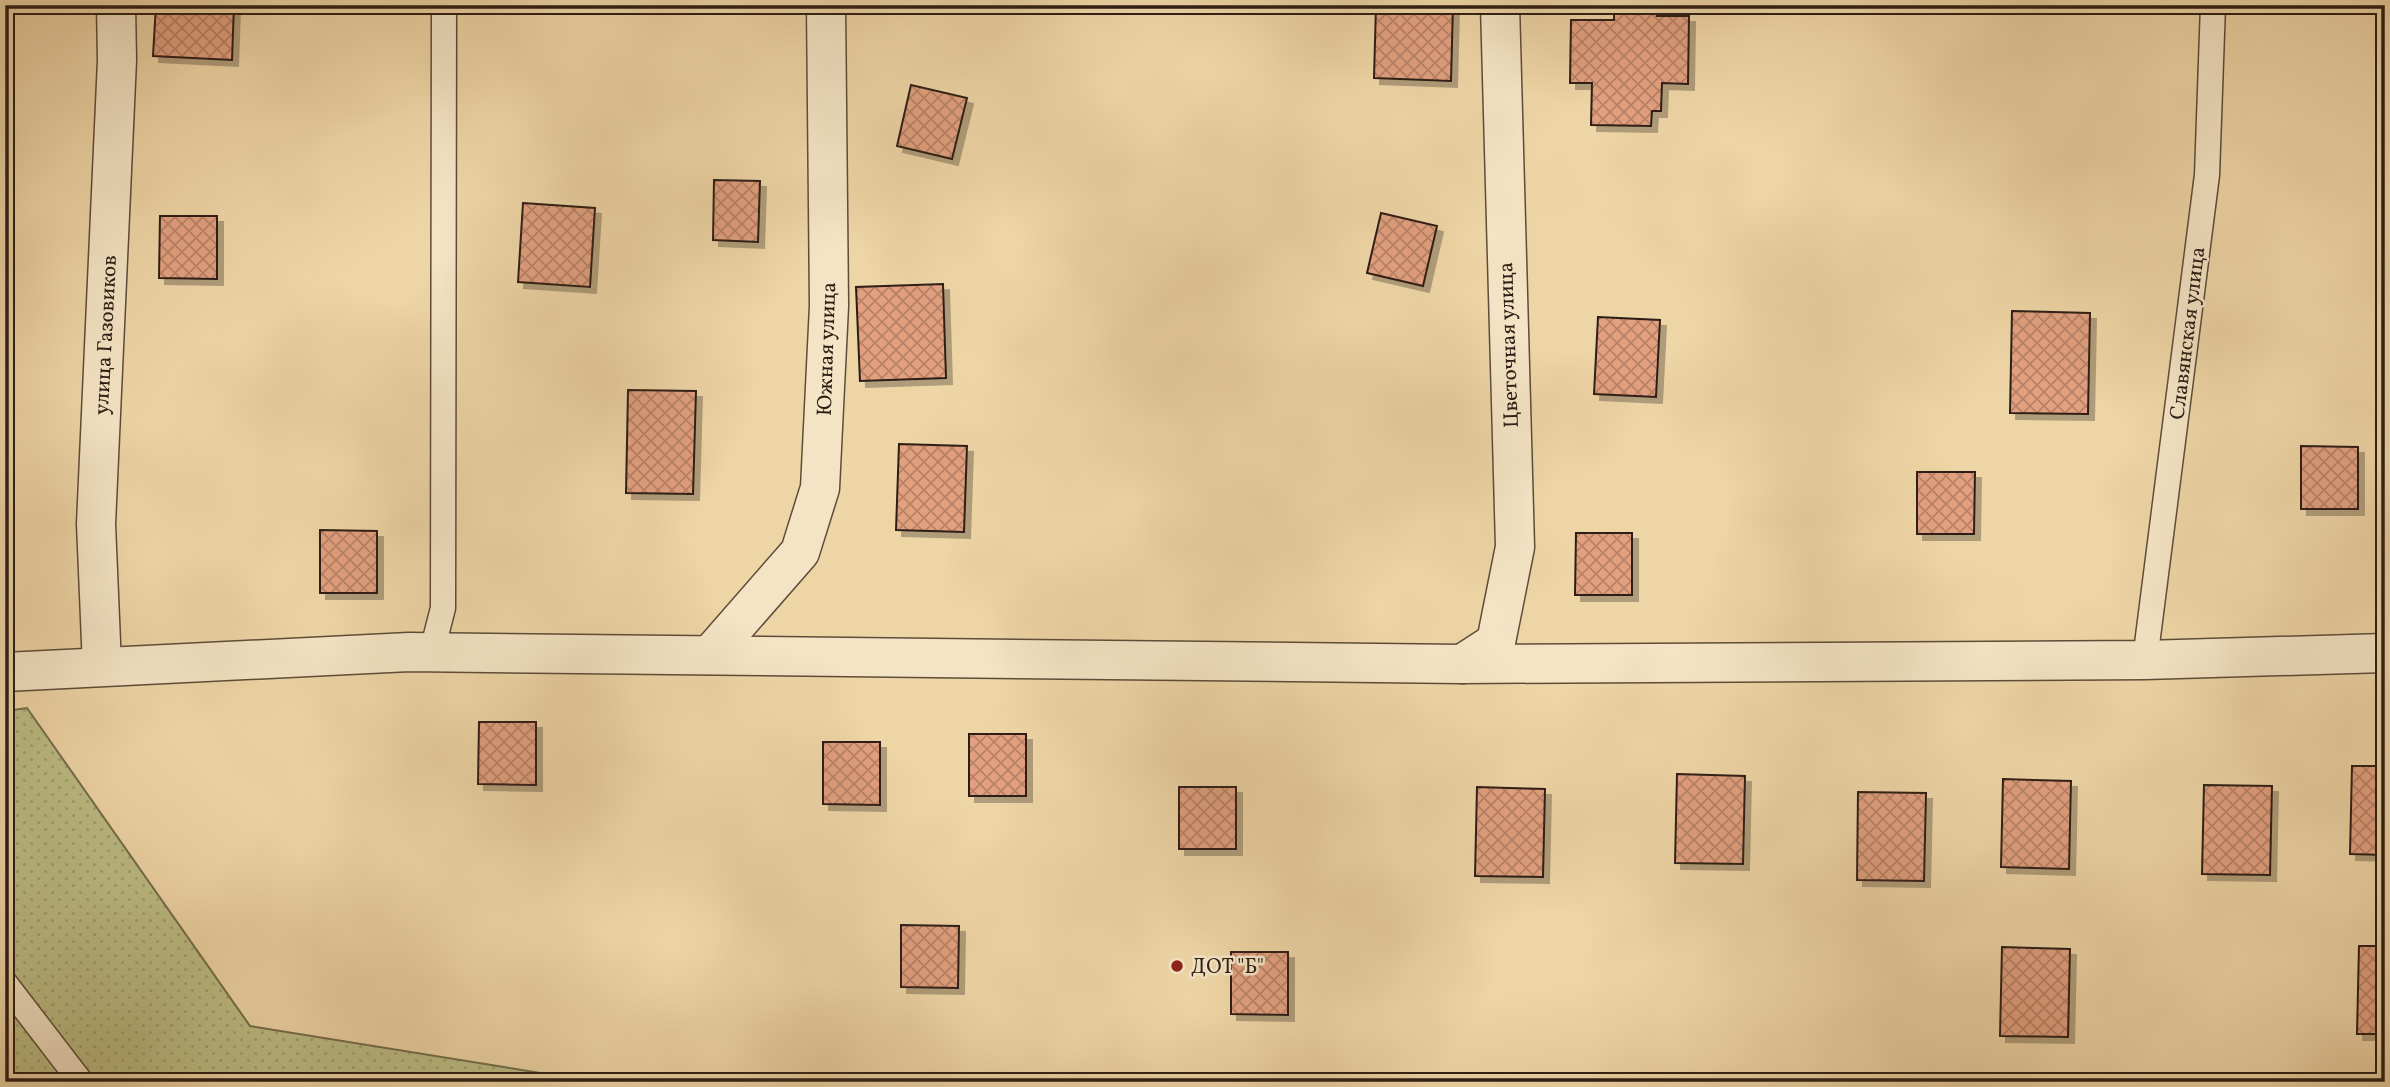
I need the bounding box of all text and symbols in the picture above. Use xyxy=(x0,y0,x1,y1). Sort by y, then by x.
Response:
street label: Славянская улица xyxy=(2164,245,2213,421)
street label: улица Газовиков xyxy=(88,254,125,416)
street label: Цветочная улица xyxy=(1492,261,1527,429)
street label: Южная улица xyxy=(811,281,844,417)
place label: ДОТ "Б" xyxy=(1191,953,1264,982)
marker: ДОТ "Б" xyxy=(1169,958,1185,974)

